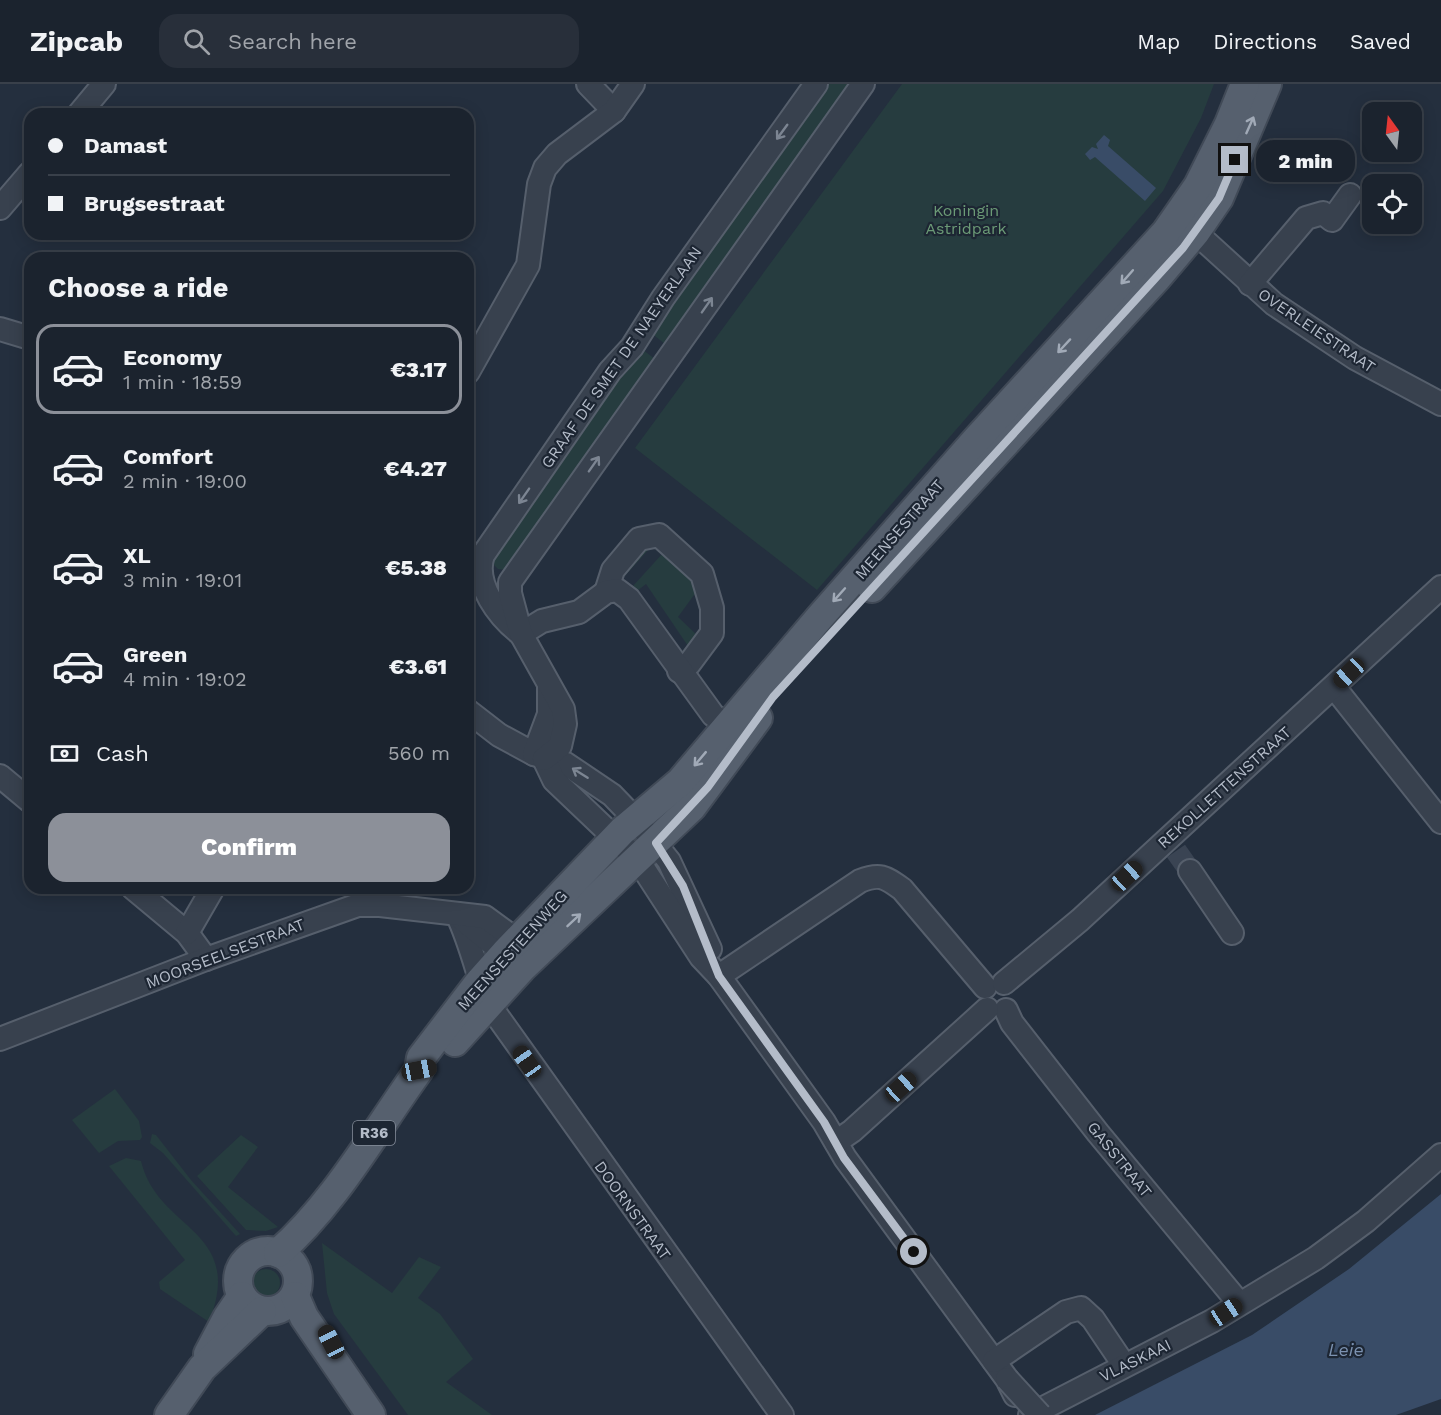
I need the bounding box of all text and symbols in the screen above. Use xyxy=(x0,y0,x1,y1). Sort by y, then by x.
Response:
search box xyxy=(159,14,579,68)
text: Zipcab xyxy=(30,25,123,58)
icon: search xyxy=(180,25,213,58)
text: Search here xyxy=(228,29,357,54)
text: Map xyxy=(1137,29,1180,54)
text: Directions xyxy=(1213,29,1317,54)
text: Saved xyxy=(1350,29,1411,54)
north arrow xyxy=(1362,102,1422,162)
map controls xyxy=(1362,102,1422,234)
one-way arrow xyxy=(1245,117,1257,135)
one-way arrow xyxy=(776,123,788,139)
text: Damast xyxy=(84,133,167,158)
callout: 2 min xyxy=(1256,139,1355,181)
route end xyxy=(1221,146,1248,173)
text: 2 min xyxy=(1278,149,1333,173)
button: locate xyxy=(1362,174,1422,234)
text: Brugsestraat xyxy=(84,191,225,216)
park label: Koningin Astridpark xyxy=(925,201,1007,238)
street label: GRAAF DE SMET DE NAEYERLAAN xyxy=(537,243,705,472)
one-way arrow xyxy=(1120,269,1134,284)
text: Choose a ride xyxy=(48,272,228,304)
street label: OVERLEIESTRAAT xyxy=(1255,284,1379,377)
one-way arrow xyxy=(701,297,713,313)
one-way arrow xyxy=(1057,338,1071,353)
icon: car xyxy=(51,342,105,396)
text: Economy xyxy=(123,345,222,370)
text: €3.17 xyxy=(390,357,447,382)
text: 1 min · 18:59 xyxy=(123,370,242,394)
icon: car xyxy=(51,441,105,495)
text: Comfort xyxy=(123,444,213,469)
text: €4.27 xyxy=(384,456,447,481)
one-way arrow xyxy=(588,456,600,472)
text: 2 min · 19:00 xyxy=(123,469,247,493)
street label: MEENSESTRAAT xyxy=(851,475,948,583)
one-way arrow xyxy=(518,487,530,503)
icon: car xyxy=(51,540,105,594)
text: XL xyxy=(123,543,151,568)
text: €5.38 xyxy=(385,555,447,580)
text: 3 min · 19:01 xyxy=(123,568,242,592)
one-way arrow xyxy=(832,588,846,603)
icon: car xyxy=(51,639,105,693)
text: Green xyxy=(123,642,187,667)
text: €3.61 xyxy=(389,654,447,679)
car xyxy=(1330,654,1368,692)
text: 4 min · 19:02 xyxy=(123,667,247,691)
street label: REKOLLETTENSTRAAT xyxy=(1154,722,1295,852)
icon: cash xyxy=(48,737,81,770)
text: Cash xyxy=(96,741,149,766)
text: 560 m xyxy=(388,741,450,765)
one-way arrow xyxy=(693,751,707,766)
one-way arrow xyxy=(572,766,589,778)
button: Confirm xyxy=(48,813,450,882)
car xyxy=(1108,857,1146,895)
street label: MEENSESTEENWEG xyxy=(454,886,571,1014)
one-way arrow xyxy=(566,913,581,927)
street label: MOORSEELSESTRAAT xyxy=(143,914,307,993)
car xyxy=(509,1042,545,1082)
car xyxy=(400,1058,438,1082)
car xyxy=(882,1068,920,1106)
street label: GASSTRAAT xyxy=(1083,1118,1156,1201)
road number: R36 xyxy=(353,1121,395,1145)
street label: DOORNSTRAAT xyxy=(590,1157,675,1264)
route start xyxy=(900,1238,927,1265)
car xyxy=(1206,1295,1246,1329)
car xyxy=(315,1322,347,1362)
street label: VLASKAAI xyxy=(1096,1335,1174,1386)
water label: Leie xyxy=(1328,1339,1364,1360)

